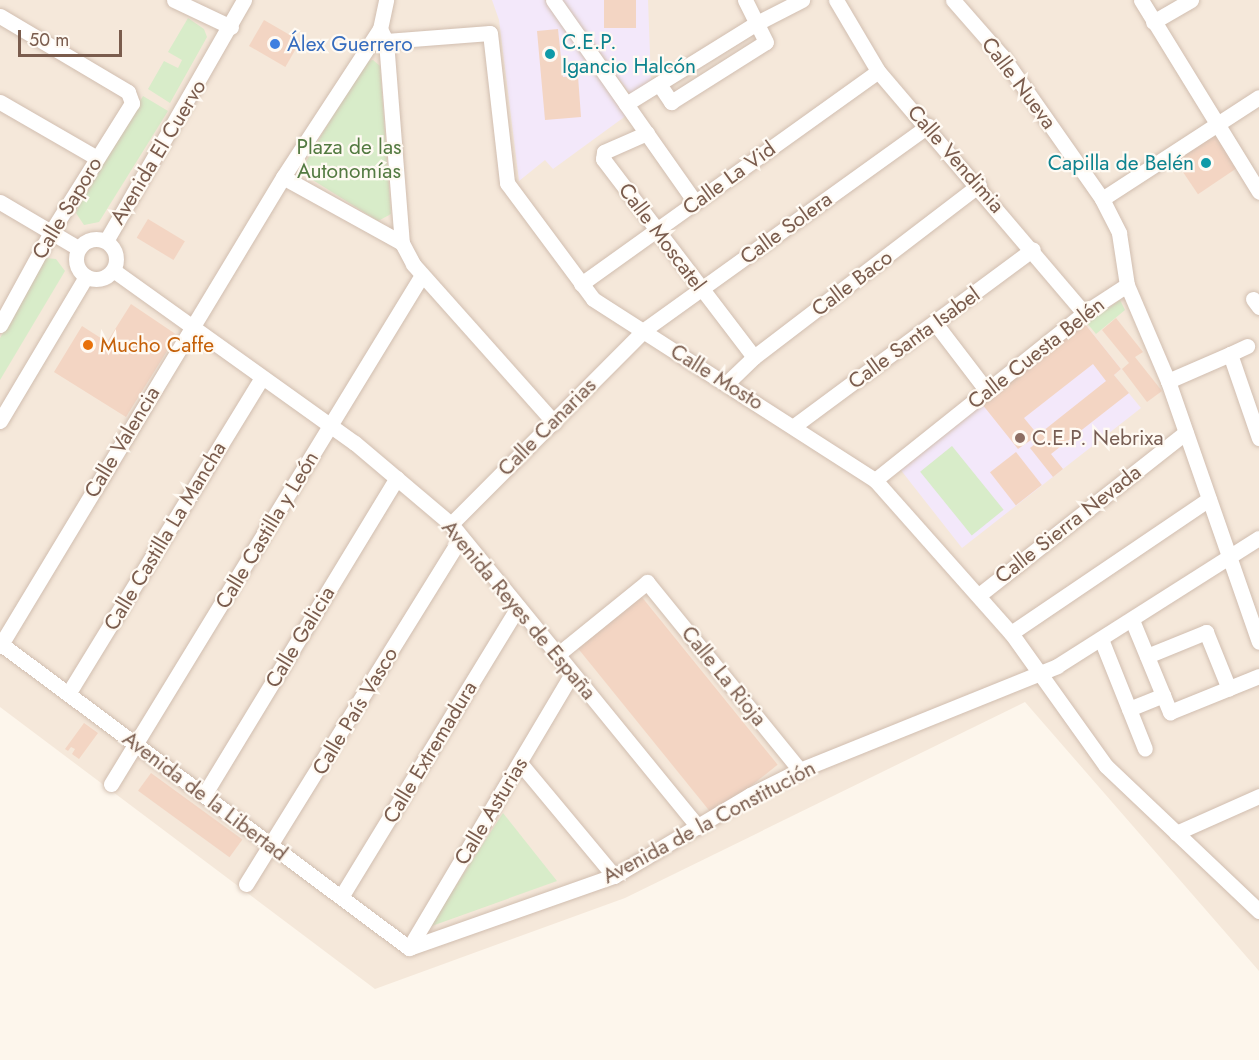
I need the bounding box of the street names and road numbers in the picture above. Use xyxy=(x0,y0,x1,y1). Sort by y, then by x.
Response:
street label: Calle Nueva xyxy=(976,32,1062,134)
street label: Avenida El Cuervo xyxy=(105,75,211,229)
street label: Calle Vendimia xyxy=(902,100,1010,218)
street label: Calle La Vid xyxy=(678,136,780,220)
street label: Calle Saporo xyxy=(27,152,107,264)
street label: Calle Moscatel xyxy=(613,178,711,296)
street label: Calle Solera xyxy=(735,186,837,270)
street label: Calle Baco xyxy=(807,244,897,322)
street label: Calle Santa Isabel xyxy=(843,282,985,394)
street label: Calle Cuesta Belén xyxy=(963,292,1109,414)
street label: Calle Mosto xyxy=(666,339,768,415)
street label: Calle Canarias xyxy=(493,373,601,481)
street label: Calle Valencia xyxy=(79,382,165,502)
street label: Calle Castilla La Mancha xyxy=(99,437,231,635)
street label: Calle Castilla y León xyxy=(210,447,324,613)
street label: Calle Sierra Nevada xyxy=(990,459,1146,589)
street label: Avenida Reyes de España xyxy=(437,515,601,705)
street label: Calle Galicia xyxy=(260,582,340,692)
street label: Calle La Rioja xyxy=(676,621,772,731)
street label: Calle País Vasco xyxy=(307,643,403,779)
street label: Calle Extremadura xyxy=(378,676,482,828)
street label: Avenida de la Libertad xyxy=(118,726,292,866)
street label: Calle Asturias xyxy=(449,753,533,869)
street label: Avenida de la Constitución xyxy=(598,755,820,889)

